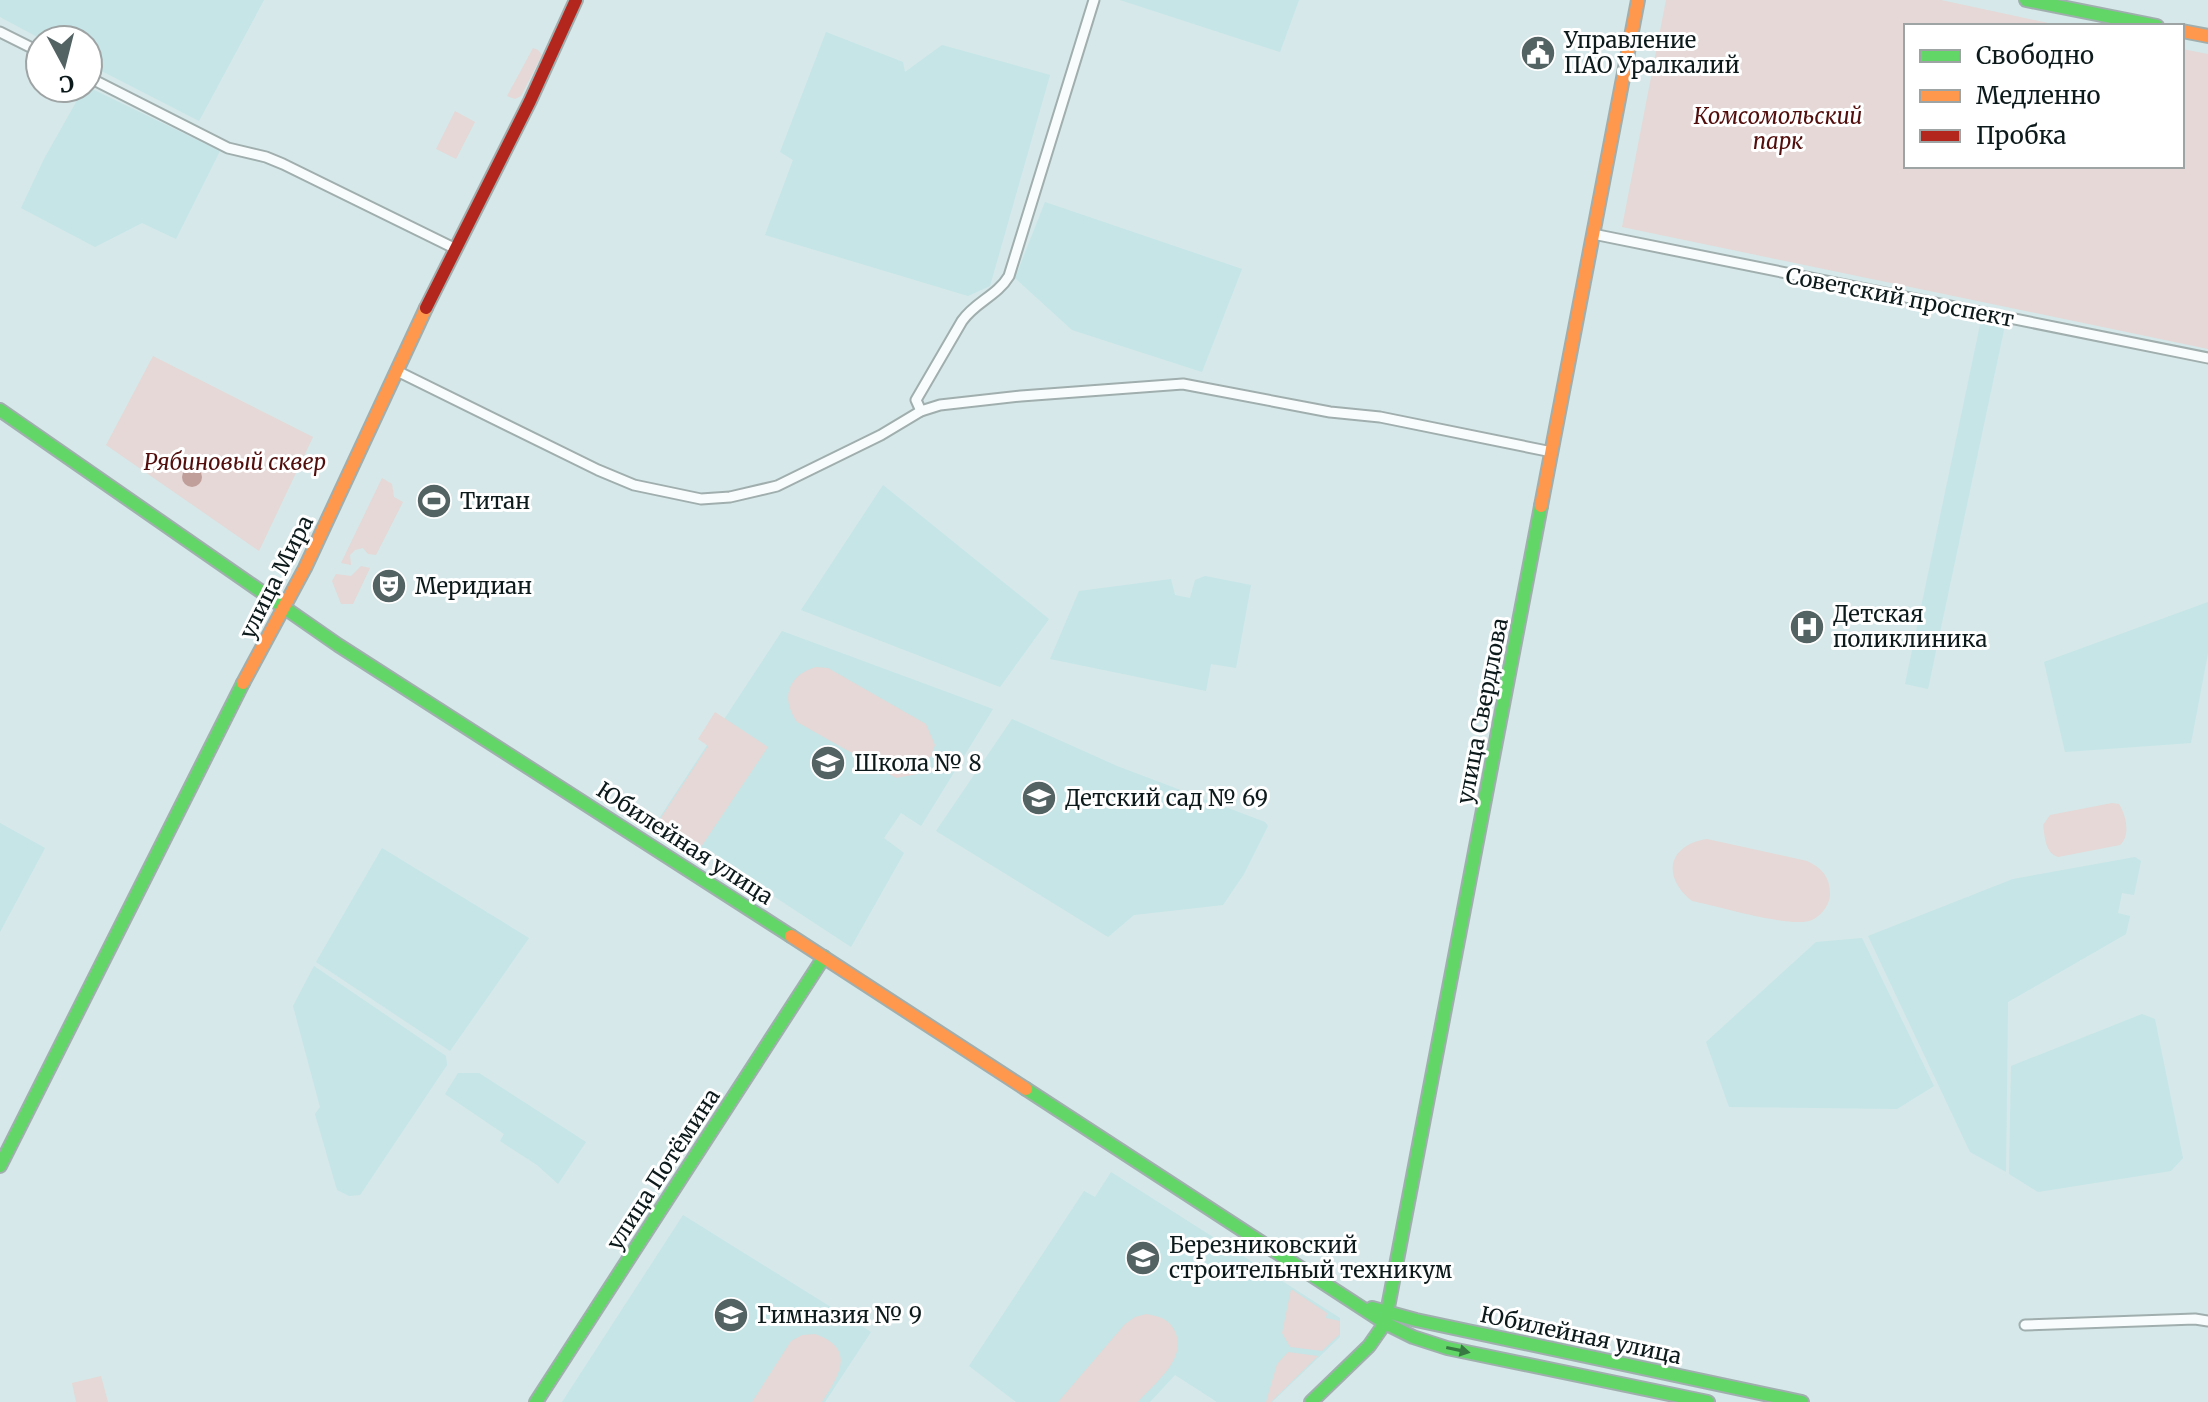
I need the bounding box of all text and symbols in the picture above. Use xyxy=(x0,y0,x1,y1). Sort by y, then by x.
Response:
north arrow xyxy=(24,24,104,104)
legend xyxy=(1904,24,2184,168)
place label: Управление ПАО Уралкалий xyxy=(1563,26,1740,79)
public building icon: Управление ПАО Уралкалий xyxy=(1519,34,1557,72)
text: Свободно xyxy=(1976,40,2094,71)
text: С xyxy=(57,69,75,99)
text: Медленно xyxy=(1976,80,2100,111)
park label: Комсомольский парк xyxy=(1694,102,1863,155)
text: Пробка xyxy=(1976,120,2067,151)
street label: Советский проспект xyxy=(1783,261,2017,333)
park label: Рябиновый сквер xyxy=(144,448,326,476)
sports icon: Титан xyxy=(415,482,453,520)
place label: Титан xyxy=(460,487,530,515)
street label: улица Мира xyxy=(233,510,319,644)
theatre icon: Меридиан xyxy=(370,567,408,605)
place label: Меридиан xyxy=(415,572,532,600)
place label: Детская поликлиника xyxy=(1833,600,1987,653)
hospital icon: Детская поликлиника xyxy=(1788,608,1826,646)
street label: улица Свердлова xyxy=(1450,615,1514,807)
school or university icon: Школа № 8 xyxy=(809,744,847,782)
place label: Школа № 8 xyxy=(854,749,982,777)
street label: Юбилейная улица xyxy=(591,775,779,911)
school or university icon: Детский сад № 69 xyxy=(1020,779,1058,817)
place label: Детский сад № 69 xyxy=(1065,784,1268,812)
street label: улица Потёмина xyxy=(600,1083,726,1255)
place label: Березниковский строительный техникум xyxy=(1169,1231,1453,1284)
school or university icon: Березниковский строительный техникум xyxy=(1124,1239,1162,1277)
school or university icon: Гимназия № 9 xyxy=(712,1296,750,1334)
street label: Юбилейная улица xyxy=(1478,1300,1684,1370)
place label: Гимназия № 9 xyxy=(757,1301,922,1329)
one-way arrow xyxy=(1446,1344,1471,1357)

